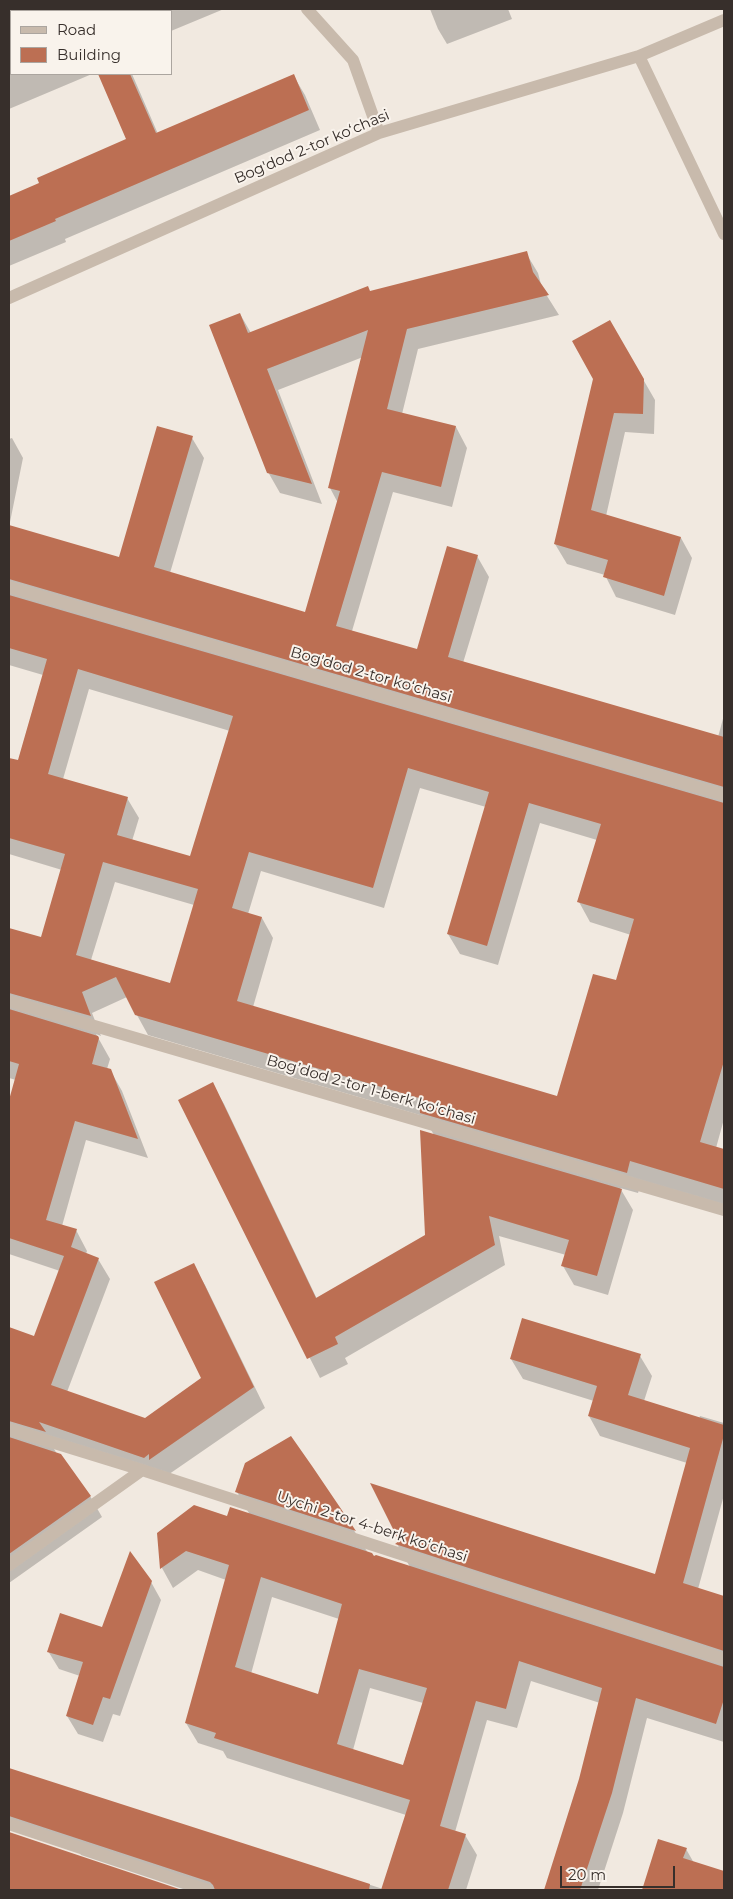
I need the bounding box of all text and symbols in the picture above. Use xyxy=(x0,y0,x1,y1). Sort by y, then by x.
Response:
legend xyxy=(10,10,172,75)
text: Road xyxy=(57,20,96,39)
text: Building xyxy=(57,45,121,64)
street label: Bog'dod 2-tor koʻchasi xyxy=(232,106,392,188)
street label: Bog'dod 2-tor koʻchasi xyxy=(288,643,454,707)
street label: Bogʼdod 2-tor 1-berk koʻchasi xyxy=(264,1051,478,1129)
street label: Uychi 2-tor 4-berk koʻchasi xyxy=(274,1488,470,1566)
scale bar xyxy=(563,1856,678,1888)
text: 20 m xyxy=(568,1865,606,1884)

